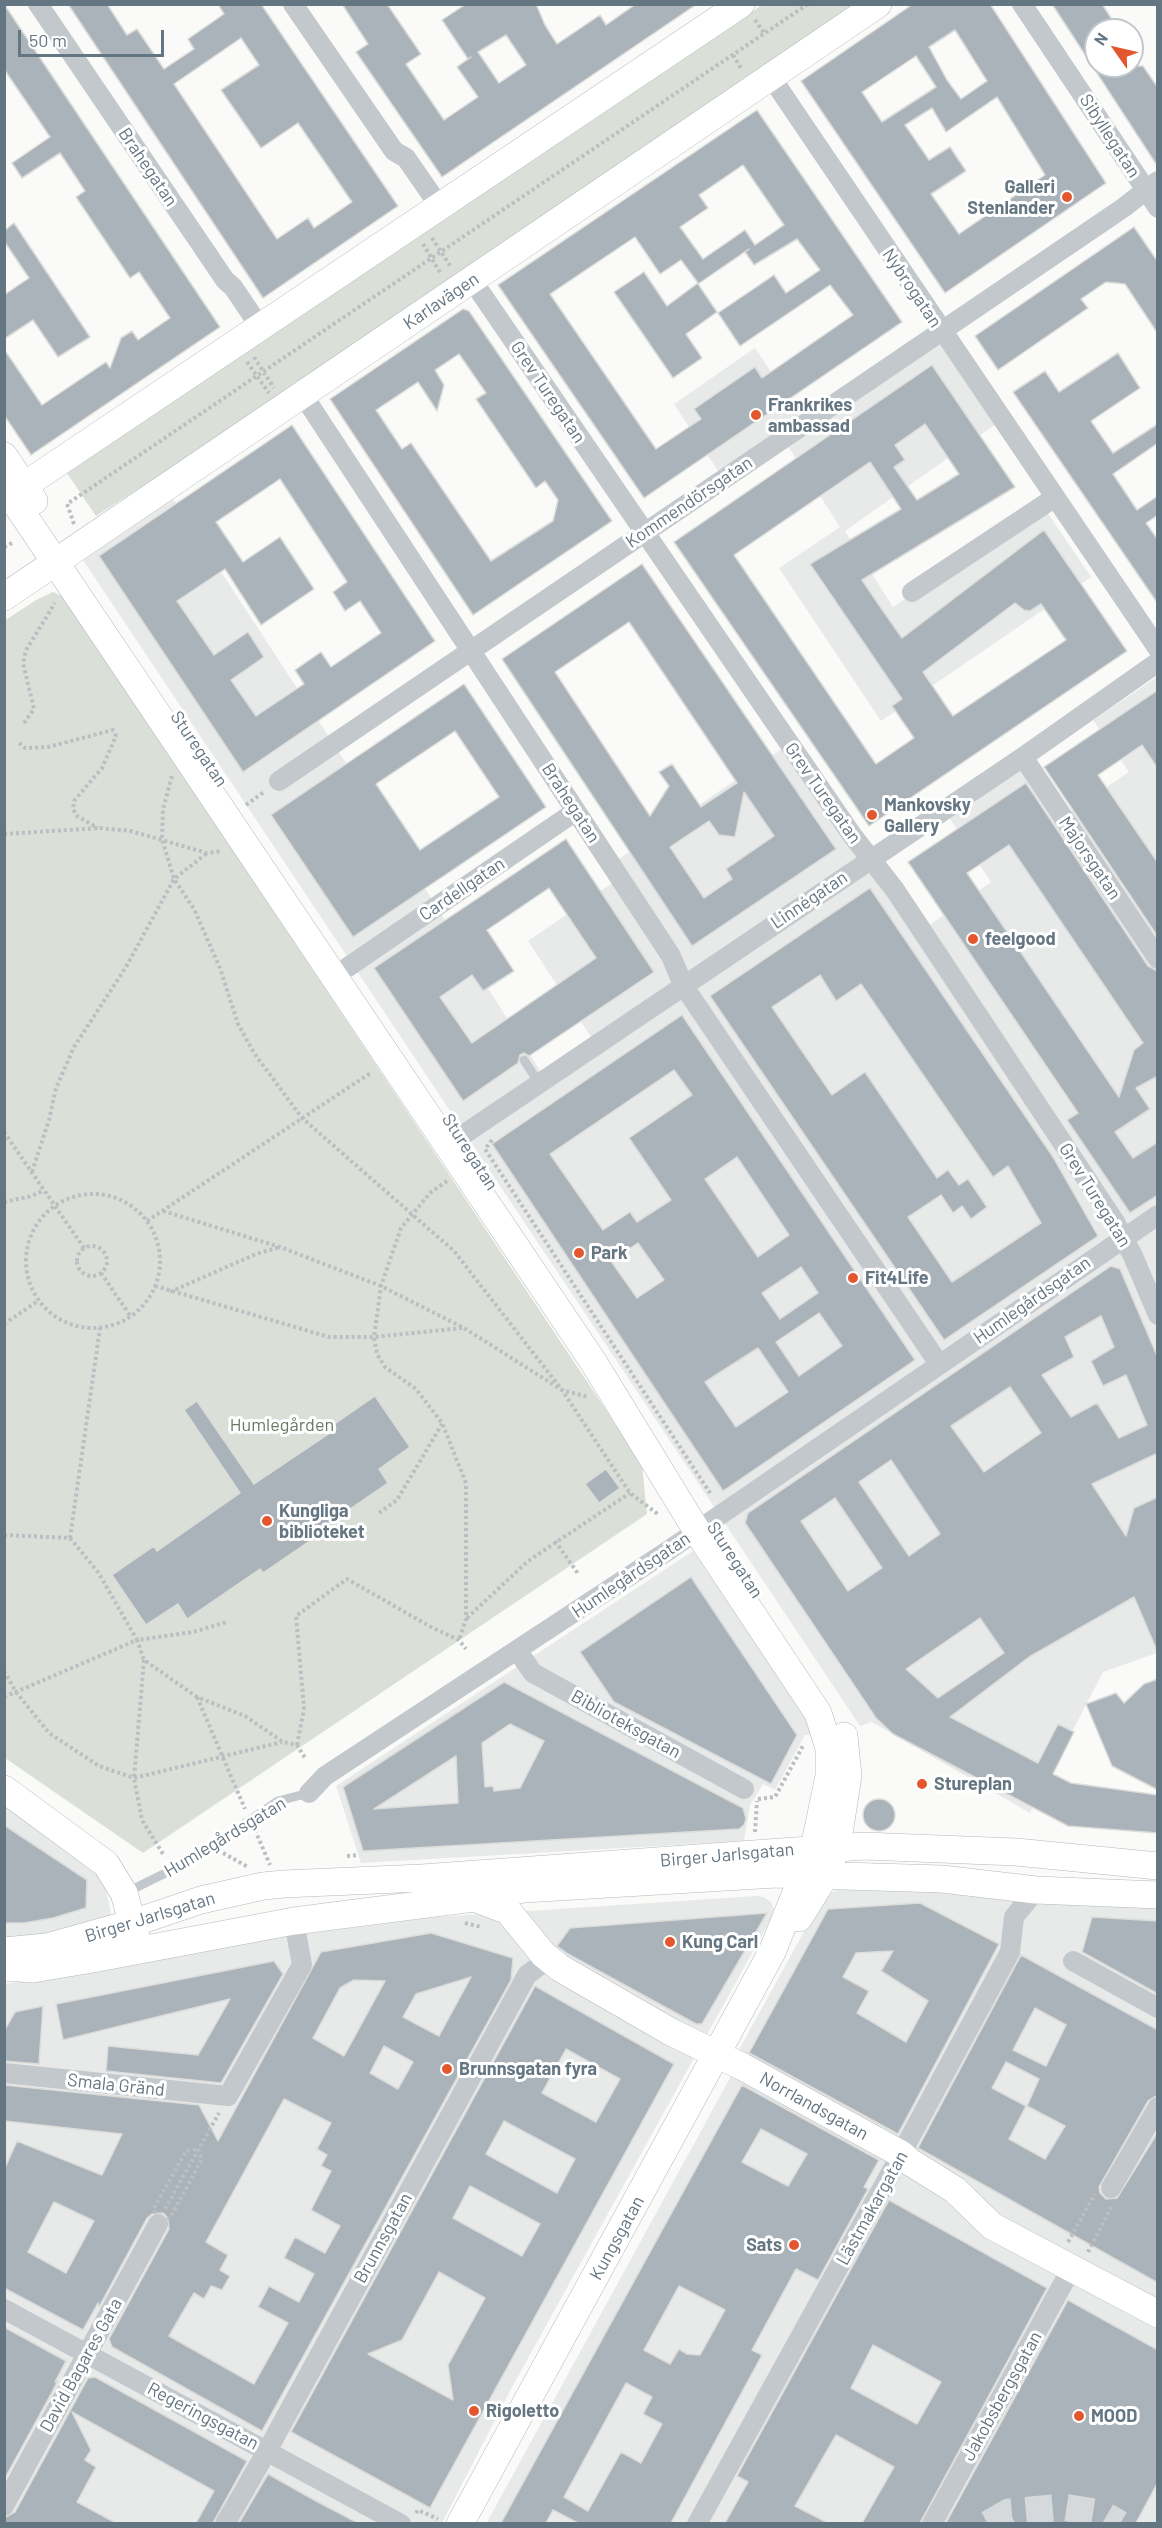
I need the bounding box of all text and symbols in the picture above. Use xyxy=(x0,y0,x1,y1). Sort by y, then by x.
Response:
scale bar xyxy=(21,18,166,56)
north arrow xyxy=(1084,18,1144,78)
text: 50 m xyxy=(29,29,67,51)
text: N xyxy=(1089,29,1111,49)
street label: Sibyllegatan xyxy=(1075,90,1145,182)
street label: Brahegatan xyxy=(114,123,182,211)
place label: Galleri Stenlander xyxy=(967,176,1055,219)
marker: Galleri Stenlander xyxy=(1060,190,1074,204)
street label: Nybrogatan xyxy=(878,244,946,332)
street label: Karlavägen xyxy=(399,268,483,334)
street label: Grev Turegatan xyxy=(506,337,590,447)
place label: Frankrikes ambassad xyxy=(768,394,852,436)
marker: Frankrikes ambassad xyxy=(749,408,763,422)
street label: Kommendörsgatan xyxy=(622,452,756,552)
street label: Sturegatan xyxy=(166,707,232,791)
street label: Grev Turegatan xyxy=(780,738,866,848)
street label: Brahegatan xyxy=(537,759,605,847)
place label: Mankovsky Gallery xyxy=(884,794,971,836)
marker: Mankovsky Gallery xyxy=(865,808,879,822)
street label: Majorsgatan xyxy=(1054,812,1126,904)
street label: Cardellgatan xyxy=(415,853,509,925)
street label: Linnégatan xyxy=(767,866,851,934)
place label: feelgood xyxy=(985,928,1056,950)
marker: feelgood xyxy=(966,932,980,946)
street label: Sturegatan xyxy=(437,1110,503,1194)
street label: Grev Turegatan xyxy=(1054,1139,1136,1251)
place label: Park xyxy=(591,1242,628,1264)
marker: Park xyxy=(572,1246,586,1260)
street label: Humlegårdsgatan xyxy=(969,1252,1095,1348)
place label: Fit4Life xyxy=(865,1267,929,1289)
marker: Fit4Life xyxy=(846,1271,860,1285)
park label: Humlegården xyxy=(230,1414,334,1436)
place label: Kungliga biblioteket xyxy=(279,1500,364,1543)
marker: Kungliga biblioteket xyxy=(260,1514,274,1528)
street label: Sturegatan xyxy=(702,1518,768,1602)
street label: Humlegårdsgatan xyxy=(568,1527,694,1623)
street label: Biblioteksgatan xyxy=(567,1685,685,1763)
place label: Stureplan xyxy=(934,1773,1012,1795)
marker: Stureplan xyxy=(915,1777,929,1791)
street label: Humlegårdsgatan xyxy=(160,1792,290,1882)
street label: Birger Jarlsgatan xyxy=(659,1838,795,1872)
street label: Birger Jarlsgatan xyxy=(82,1887,218,1947)
place label: Kung Carl xyxy=(682,1931,758,1953)
marker: Kung Carl xyxy=(663,1935,677,1949)
place label: Brunnsgatan fyra xyxy=(459,2058,597,2080)
marker: Brunnsgatan fyra xyxy=(440,2062,454,2076)
street label: Norrlandsgatan xyxy=(756,2067,872,2145)
street label: Smala Gränd xyxy=(66,2069,166,2101)
street label: Lästmakargatan xyxy=(832,2147,912,2269)
street label: Brunnsgatan xyxy=(349,2189,417,2287)
street label: Kungsgatan xyxy=(585,2192,649,2284)
place label: Sats xyxy=(746,2234,782,2256)
marker: Sats xyxy=(787,2238,801,2252)
street label: David Bagares Gata xyxy=(35,2294,127,2436)
street label: Jakobsbergsgatan xyxy=(958,2328,1046,2464)
street label: Regeringsgatan xyxy=(144,2378,262,2454)
place label: Rigoletto xyxy=(486,2400,559,2422)
marker: Rigoletto xyxy=(467,2404,481,2418)
place label: MOOD xyxy=(1091,2405,1137,2427)
marker: MOOD xyxy=(1072,2409,1086,2423)

